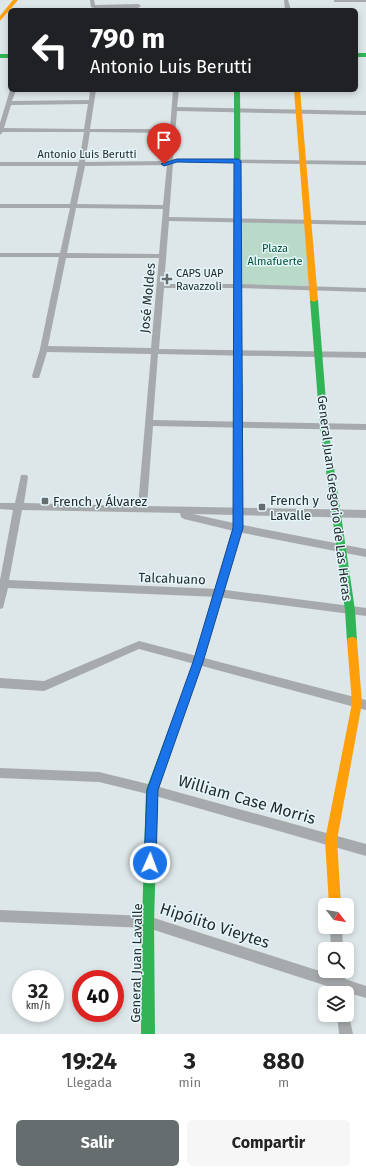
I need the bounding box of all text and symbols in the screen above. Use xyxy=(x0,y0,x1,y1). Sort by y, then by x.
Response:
text: 790 m xyxy=(90,22,165,55)
icon: left xyxy=(24,24,76,76)
text: Antonio Luis Berutti xyxy=(90,56,252,78)
pin xyxy=(147,123,181,164)
icon: arrive xyxy=(153,129,175,151)
street label: Antonio Luis Berutti xyxy=(37,148,137,161)
park label: Plaza Almafuerte xyxy=(247,242,303,268)
street label: José Moldes xyxy=(137,262,158,334)
place label: CAPS UAP Ravazzoli xyxy=(176,267,224,293)
marker: CAPS UAP Ravazzoli xyxy=(161,273,173,285)
street label: General Juan Gregorio de Las Heras xyxy=(314,395,355,602)
place label: French y Lavalle xyxy=(270,493,320,523)
place label: French y Álvarez xyxy=(53,494,147,509)
marker: French y Álvarez xyxy=(40,496,50,506)
marker: French y Lavalle xyxy=(257,502,267,512)
street label: Talcahuano xyxy=(138,570,206,587)
street label: William Case Morris xyxy=(176,771,318,828)
position arrow xyxy=(129,842,171,884)
north arrow xyxy=(318,898,354,934)
map controls xyxy=(318,898,354,1022)
street label: Hipólito Vieytes xyxy=(158,899,272,952)
street label: General Juan Lavalle xyxy=(128,903,145,1023)
button: search xyxy=(318,942,354,978)
speed limit sign: 40 xyxy=(72,970,124,1022)
text: 32 xyxy=(28,979,48,1003)
button: layers xyxy=(318,986,354,1022)
text: km/h xyxy=(26,1000,50,1012)
text: 19:24 xyxy=(62,1047,117,1075)
text: 3 xyxy=(184,1047,196,1075)
text: 880 xyxy=(263,1047,304,1075)
text: Llegada xyxy=(67,1075,112,1090)
text: min xyxy=(179,1075,201,1090)
text: m xyxy=(278,1075,289,1090)
button: Salir xyxy=(16,1120,179,1166)
button: Compartir xyxy=(187,1120,350,1166)

